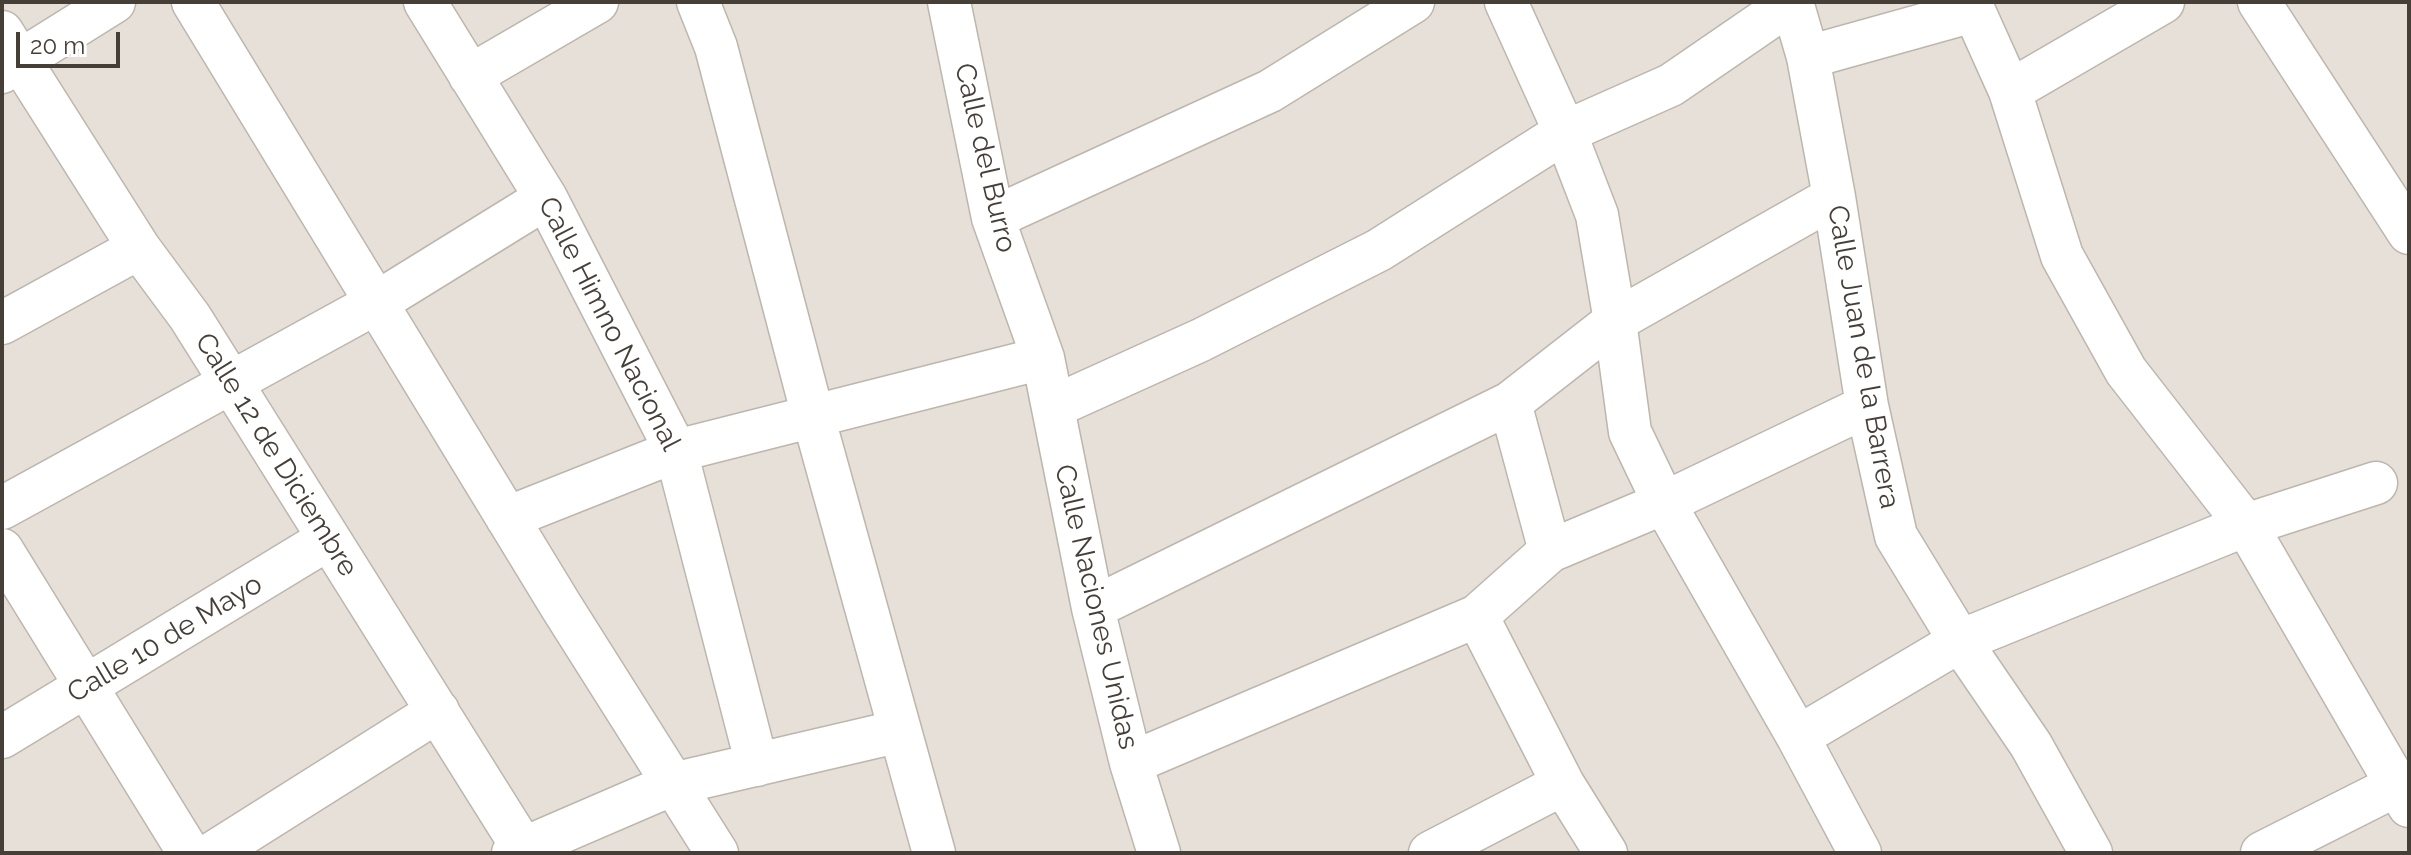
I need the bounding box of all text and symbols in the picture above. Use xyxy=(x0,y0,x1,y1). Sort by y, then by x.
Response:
scale bar xyxy=(20,16,124,66)
text: 20 m xyxy=(30,31,85,60)
street label: Calle del Burro xyxy=(947,60,1023,256)
street label: Calle Himno Nacional xyxy=(530,192,688,456)
street label: Calle Juan de la Barrera xyxy=(1820,203,1906,511)
street label: Calle 12 de Diciembre xyxy=(187,327,365,583)
street label: Calle Naciones Unidas xyxy=(1047,461,1145,753)
street label: Calle 10 de Mayo xyxy=(62,568,268,710)

